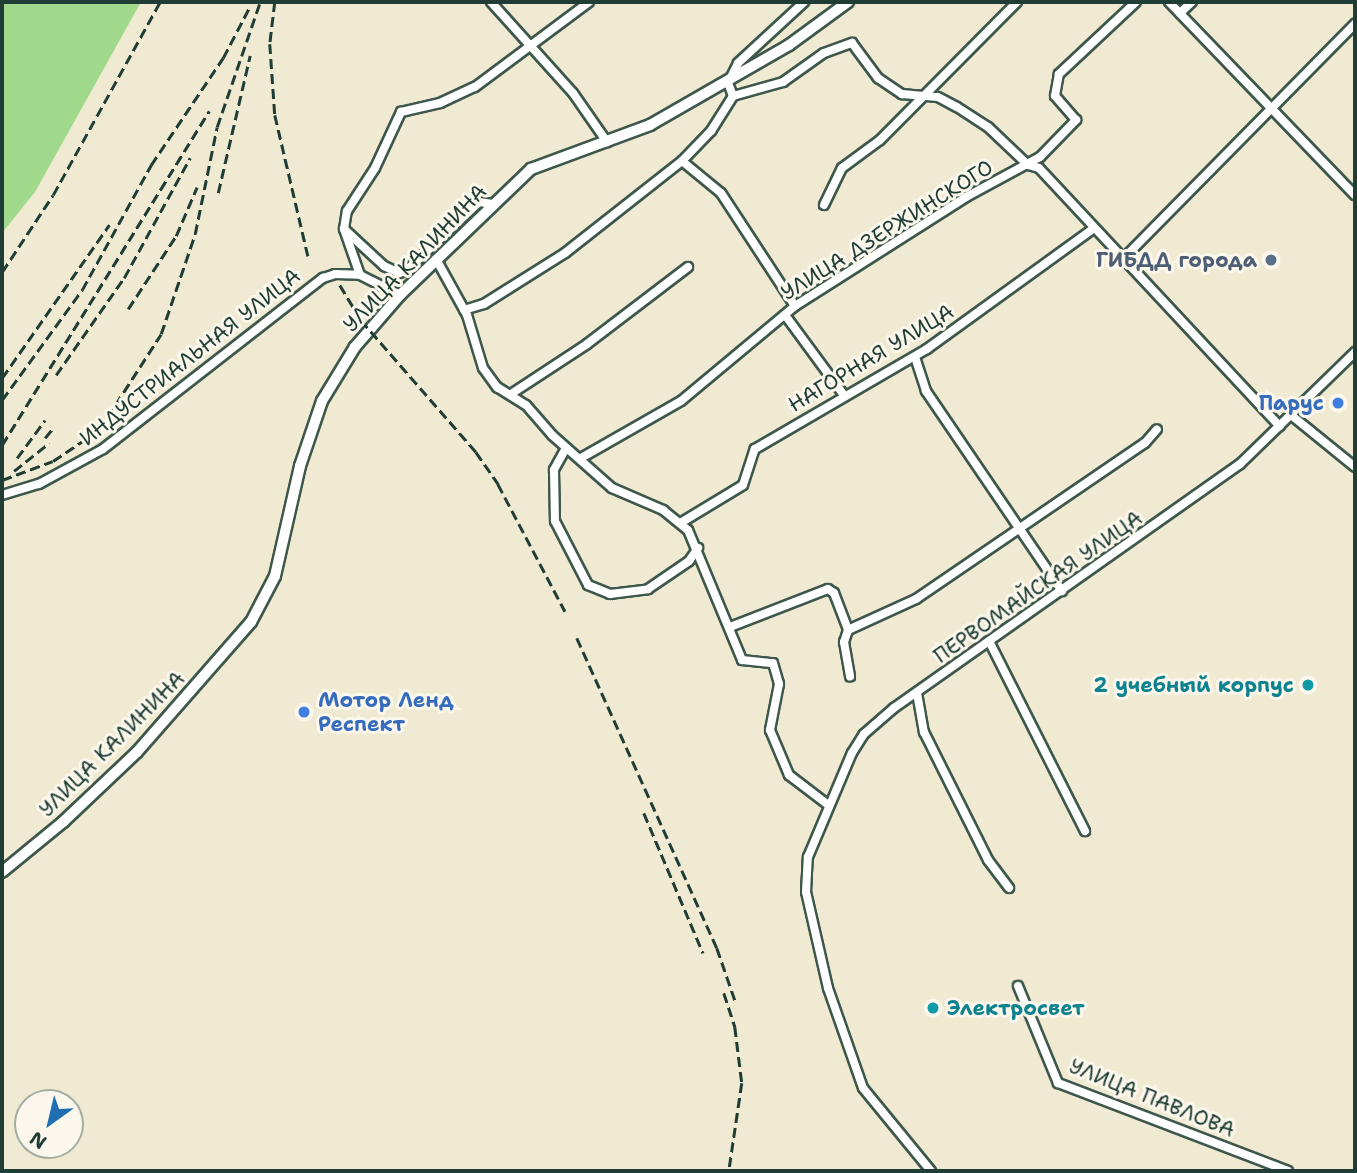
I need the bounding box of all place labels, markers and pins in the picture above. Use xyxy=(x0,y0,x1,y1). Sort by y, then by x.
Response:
place label: ГИБДД города xyxy=(1096,247,1257,273)
marker: ГИБДД города xyxy=(1263,252,1279,268)
place label: Парус xyxy=(1259,390,1324,416)
marker: Парус xyxy=(1330,395,1346,411)
place label: 2 учебный корпус xyxy=(1093,672,1294,698)
marker: 2 учебный корпус xyxy=(1300,677,1316,693)
place label: Мотор Ленд Респект xyxy=(318,687,454,737)
marker: Мотор Ленд Респект xyxy=(296,704,312,720)
place label: Электросвет xyxy=(947,995,1085,1021)
marker: Электросвет xyxy=(925,1000,941,1016)

